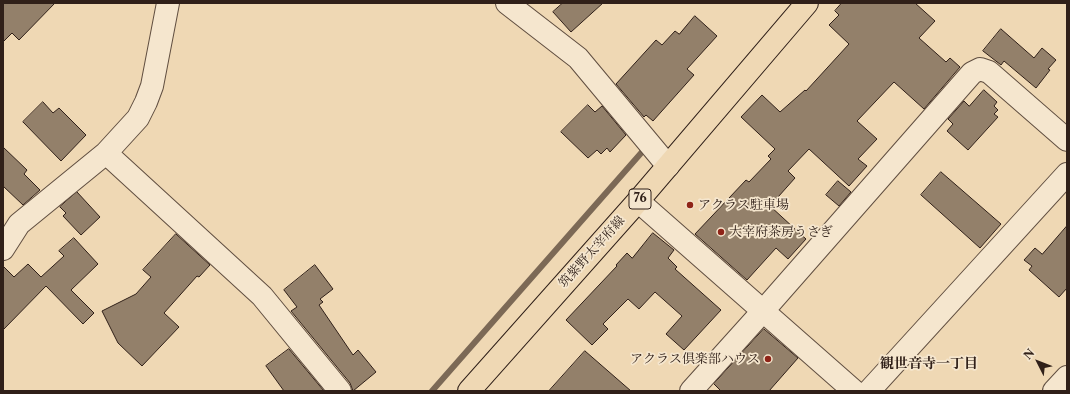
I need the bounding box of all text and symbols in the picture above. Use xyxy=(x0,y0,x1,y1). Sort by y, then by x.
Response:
road number: 76 xyxy=(629,189,651,209)
place label: アクラス駐車場 xyxy=(698,197,789,213)
marker: アクラス駐車場 xyxy=(685,200,695,210)
street label: 筑紫野太宰府線 xyxy=(556,213,628,291)
place label: 大宰府茶房うさぎ xyxy=(729,224,833,240)
marker: 大宰府茶房うさぎ xyxy=(716,227,726,237)
north arrow xyxy=(1018,342,1058,382)
text: N xyxy=(1021,346,1037,362)
place label: アクラス倶楽部ハウス xyxy=(630,351,760,367)
marker: アクラス倶楽部ハウス xyxy=(763,354,773,364)
district label: 観世音寺一丁目 xyxy=(880,356,978,372)

